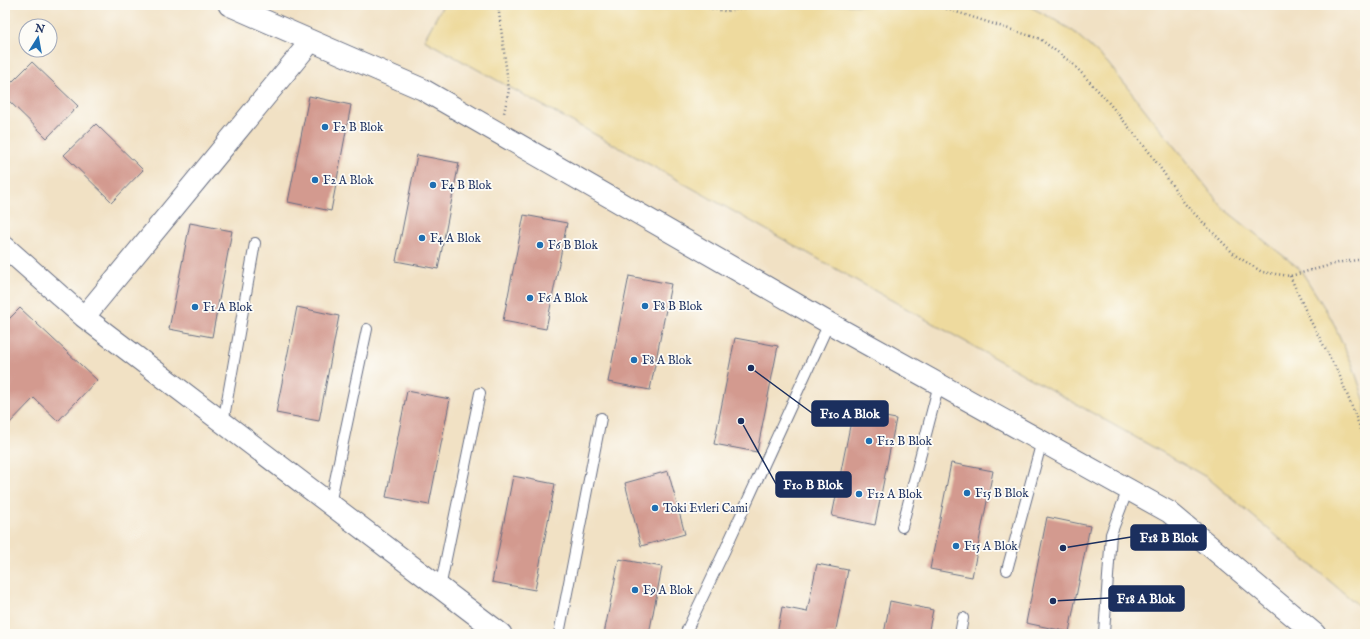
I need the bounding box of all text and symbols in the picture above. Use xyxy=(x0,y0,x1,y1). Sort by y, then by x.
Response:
north arrow xyxy=(18,18,58,58)
text: N xyxy=(33,21,46,37)
place label: F2 B Blok xyxy=(333,120,384,135)
marker: F2 B Blok xyxy=(320,122,330,132)
place label: F2 A Blok xyxy=(323,173,374,188)
marker: F2 A Blok xyxy=(310,175,320,185)
place label: F4 B Blok xyxy=(441,178,492,193)
marker: F4 B Blok xyxy=(428,180,438,190)
place label: F4 A Blok xyxy=(430,231,481,246)
marker: F4 A Blok xyxy=(417,233,427,243)
place label: F6 B Blok xyxy=(548,238,598,253)
marker: F6 B Blok xyxy=(535,240,545,250)
place label: F6 A Blok xyxy=(538,291,589,306)
marker: F6 A Blok xyxy=(525,293,535,303)
place label: F8 B Blok xyxy=(653,299,703,314)
place label: F1 A Blok xyxy=(203,300,253,315)
marker: F8 B Blok xyxy=(640,301,650,311)
marker: F1 A Blok xyxy=(190,302,200,312)
place label: F8 A Blok xyxy=(642,353,692,368)
marker: F8 A Blok xyxy=(629,355,639,365)
callout: F10 A Blok xyxy=(812,401,888,426)
text: F10 A Blok xyxy=(820,406,881,423)
place label: F12 B Blok xyxy=(877,434,932,449)
marker: F12 B Blok xyxy=(864,436,874,446)
callout: F10 B Blok xyxy=(776,472,851,497)
text: F10 B Blok xyxy=(783,477,844,494)
place label: F15 B Blok xyxy=(975,486,1029,501)
place label: F12 A Blok xyxy=(867,487,923,502)
marker: F15 B Blok xyxy=(962,488,972,498)
marker: F12 A Blok xyxy=(854,489,864,499)
place label: Toki Evleri Cami xyxy=(663,501,748,516)
marker: Toki Evleri Cami xyxy=(650,503,660,513)
callout: F18 B Blok xyxy=(1131,525,1206,550)
text: F18 B Blok xyxy=(1140,530,1199,547)
place label: F15 A Blok xyxy=(964,539,1018,554)
marker: F15 A Blok xyxy=(951,541,961,551)
place label: F9 A Blok xyxy=(643,583,694,598)
marker: F9 A Blok xyxy=(630,585,640,595)
callout: F18 A Blok xyxy=(1109,586,1184,611)
text: F18 A Blok xyxy=(1117,591,1176,608)

